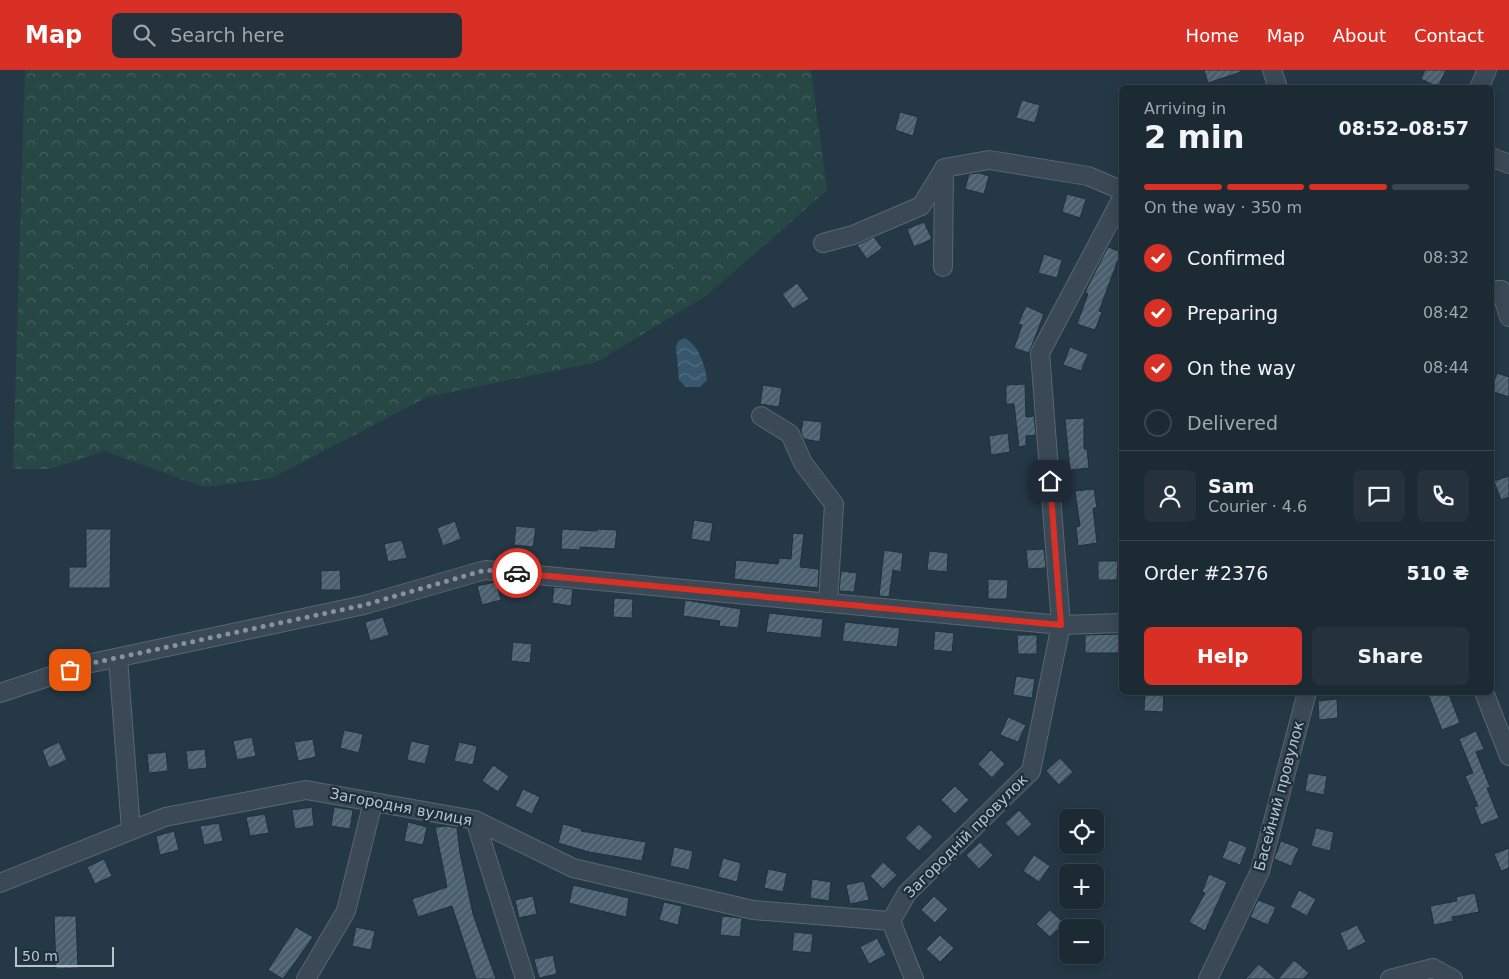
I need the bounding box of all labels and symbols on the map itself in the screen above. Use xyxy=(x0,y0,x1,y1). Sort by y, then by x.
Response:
pin xyxy=(1029,460,1071,502)
courier xyxy=(492,548,542,598)
pin xyxy=(49,649,91,691)
street label: Басейний провулок xyxy=(1250,719,1308,873)
street label: Загородній провулок xyxy=(900,770,1032,902)
street label: Загородня вулиця xyxy=(328,784,474,830)
scale bar xyxy=(15,944,114,967)

